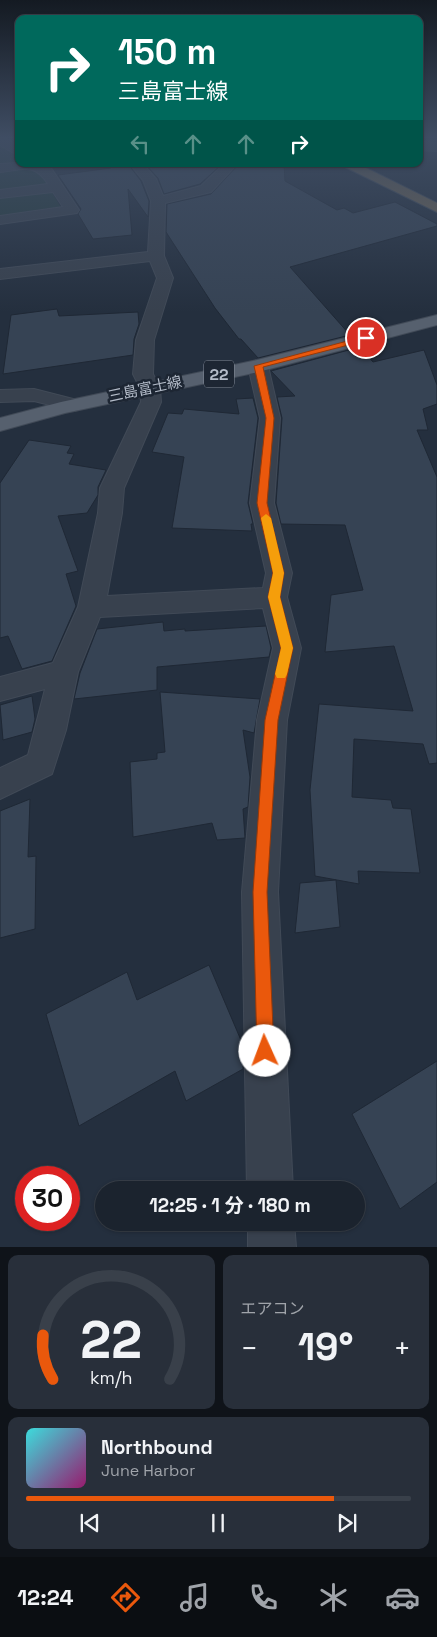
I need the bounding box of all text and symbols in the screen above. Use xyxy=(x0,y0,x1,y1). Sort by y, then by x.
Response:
text: 150 m xyxy=(118,30,216,74)
icon: right xyxy=(35,35,100,100)
text: 三島富士線 xyxy=(118,77,228,105)
icon: left xyxy=(126,130,154,158)
icon: ahead xyxy=(179,130,207,158)
icon: ahead xyxy=(232,130,260,158)
icon: right xyxy=(285,130,313,158)
pin xyxy=(345,317,387,359)
icon: arrive xyxy=(352,324,380,352)
road number: 22 xyxy=(204,360,234,388)
street label: 三島富士線 xyxy=(106,371,184,406)
position arrow xyxy=(238,1024,290,1076)
speed limit sign: 30 xyxy=(15,1166,80,1231)
text: 12:25 · 1 分 · 180 m xyxy=(149,1193,311,1218)
text: エアコン xyxy=(241,1298,305,1319)
text: 22 xyxy=(80,1307,142,1373)
text: 19° xyxy=(298,1323,354,1371)
text: − xyxy=(241,1330,258,1366)
text: + xyxy=(394,1330,411,1366)
text: km/h xyxy=(90,1366,133,1389)
text: Northbound xyxy=(101,1435,213,1460)
text: June Harbor xyxy=(101,1460,195,1481)
icon: previous xyxy=(76,1509,104,1537)
icon: pause xyxy=(204,1509,232,1537)
icon: next xyxy=(333,1509,361,1537)
icon: directions xyxy=(108,1580,143,1615)
icon: music xyxy=(177,1580,212,1615)
icon: phone xyxy=(246,1580,281,1615)
icon: climate xyxy=(316,1580,351,1615)
icon: car xyxy=(385,1580,420,1615)
text: 12:24 xyxy=(17,1583,73,1611)

